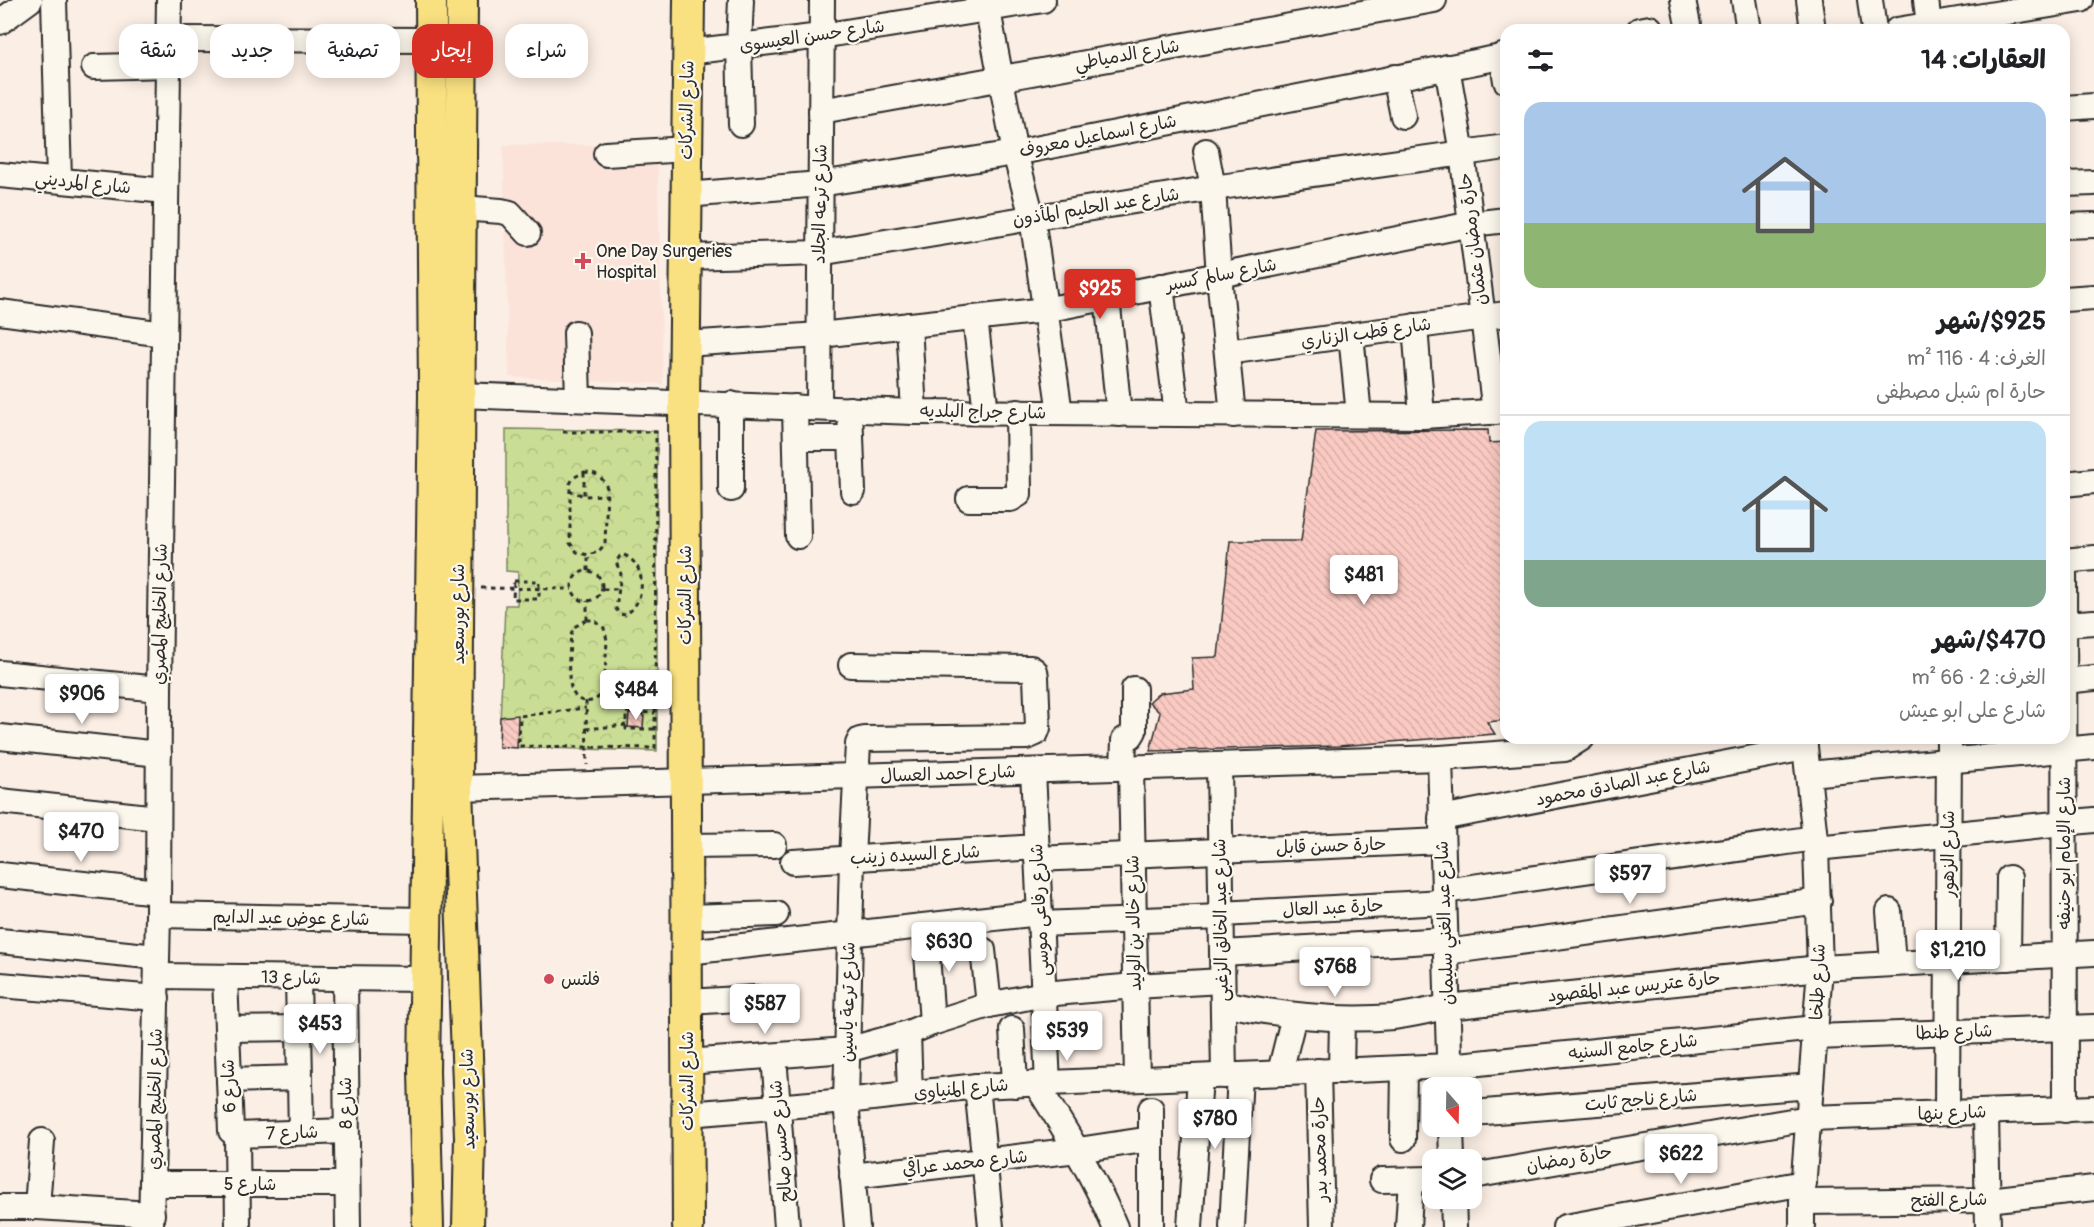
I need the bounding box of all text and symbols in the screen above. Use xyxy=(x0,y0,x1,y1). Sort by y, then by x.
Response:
street label: شارع حسن العيسوى xyxy=(738,14,886,58)
chip: شقة xyxy=(119,24,198,78)
chip: جديد xyxy=(210,24,294,78)
chip: تصفية xyxy=(306,24,400,78)
chip: إيجار xyxy=(412,24,493,78)
chip: شراء xyxy=(505,24,588,78)
street label: شارع الدمياطي xyxy=(1073,34,1182,79)
icon: filters xyxy=(1524,44,1557,77)
text: العقارات: 14 xyxy=(1921,44,2046,76)
street label: شارع الشركات xyxy=(675,60,699,160)
street label: شارع اسماعيل معروف xyxy=(1017,109,1179,163)
icon: home xyxy=(1731,141,1839,249)
street label: شارع ترعه الجلاد xyxy=(807,144,833,264)
street label: شارع المرديني xyxy=(33,167,132,203)
street label: حارة رمضان عثمان xyxy=(1453,171,1493,307)
street label: شارع عبد الحليم المأذون xyxy=(1011,182,1181,234)
place label: One Day Surgeries Hospital xyxy=(596,240,732,284)
marker: One Day Surgeries Hospital xyxy=(574,252,592,270)
street label: شارع سالم كسبر xyxy=(1161,253,1279,299)
pin: $925 xyxy=(1064,269,1136,320)
text: $925 xyxy=(1078,276,1122,301)
text: $925/شهر xyxy=(1937,305,2046,337)
street label: شارع قطب الزناري xyxy=(1299,312,1433,354)
text: الغرف: 4 · 116 m² xyxy=(1907,346,2046,371)
text: حارة ام شبل مصطفى xyxy=(1876,379,2046,404)
street label: شارع جراج البلديه xyxy=(920,399,1046,425)
icon: home xyxy=(1731,460,1839,568)
street label: شارع الخليج المصري xyxy=(147,543,174,685)
street label: شارع الشركات xyxy=(674,545,697,645)
pin: $481 xyxy=(1328,555,1400,606)
text: $481 xyxy=(1344,562,1384,587)
street label: شارع بورسعيد xyxy=(447,563,470,665)
text: $470/شهر xyxy=(1933,624,2046,656)
text: الغرف: 2 · 66 m² xyxy=(1912,665,2046,690)
pin: $484 xyxy=(600,670,672,721)
pin: $906 xyxy=(46,674,118,725)
text: $484 xyxy=(614,677,658,702)
text: $906 xyxy=(59,681,105,706)
text: شارع على ابو عيش xyxy=(1899,698,2046,723)
street label: شارع عبد الصادق محمود xyxy=(1534,755,1712,811)
street label: شارع احمد العسال xyxy=(880,760,1016,788)
street label: شارع الإمام ابو حنيفه xyxy=(2053,777,2078,929)
street label: شارع الزهور xyxy=(1937,810,1960,899)
pin: $470 xyxy=(45,812,117,863)
text: $470 xyxy=(58,819,104,844)
street label: حارة حسن قابل xyxy=(1275,833,1387,859)
street label: شارع عبد الخالق الزغبى xyxy=(1208,838,1234,1002)
street label: شارع السيده زينب xyxy=(849,840,981,870)
street label: شارع عبد الغني سليمان xyxy=(1431,840,1463,1006)
street label: شارع رفاعى موسى xyxy=(1025,843,1055,977)
pin: $597 xyxy=(1594,854,1666,905)
street label: شارع خالد بن الوليد xyxy=(1121,855,1147,991)
text: $597 xyxy=(1609,861,1651,886)
street label: حارة عبد العال xyxy=(1282,894,1384,922)
street label: شارع عوض عبد الدايم xyxy=(212,905,370,933)
pin: $630 xyxy=(913,922,985,973)
text: $630 xyxy=(925,929,973,954)
pin: $1,210 xyxy=(1909,930,2007,981)
text: $1,210 xyxy=(1930,937,1986,962)
street label: شارع ترعة ياسين xyxy=(835,942,861,1062)
street label: شارع طلخا xyxy=(1805,943,1831,1021)
pin: $768 xyxy=(1299,947,1371,998)
text: $768 xyxy=(1313,954,1357,979)
street label: شارع 13 xyxy=(261,966,321,990)
street label: حارة عتريس عبد المقصود xyxy=(1546,966,1722,1008)
place label: فلتس xyxy=(561,968,600,991)
marker: فلتس xyxy=(542,972,556,986)
pin: $587 xyxy=(729,984,801,1035)
text: $587 xyxy=(744,991,786,1016)
pin: $453 xyxy=(284,1004,356,1055)
text: $453 xyxy=(298,1011,342,1036)
pin: $539 xyxy=(1031,1011,1103,1062)
text: $539 xyxy=(1045,1018,1089,1043)
street label: شارع طنطا xyxy=(1915,1019,1993,1045)
street label: شارع الخليج المصري xyxy=(142,1028,169,1170)
street label: شارع جامع السنيه xyxy=(1567,1029,1699,1066)
street label: شارع الشركات xyxy=(676,1031,699,1131)
street label: شارع بورسعيد xyxy=(456,1048,480,1150)
street label: شارع 6 xyxy=(217,1059,241,1113)
street label: شارع المنياوى xyxy=(913,1073,1009,1105)
street label: شارع 8 xyxy=(334,1077,358,1129)
north arrow xyxy=(1422,1077,1482,1137)
map controls xyxy=(1422,1077,1482,1209)
street label: شارع حسن صالح xyxy=(764,1079,798,1203)
street label: شارع ناجح ثابت xyxy=(1584,1084,1698,1116)
street label: حارة محمد بدر xyxy=(1307,1096,1333,1204)
pin: $780 xyxy=(1179,1099,1251,1150)
street label: شارع بنها xyxy=(1917,1100,1987,1126)
text: $780 xyxy=(1192,1106,1238,1131)
street label: شارع 7 xyxy=(265,1121,319,1145)
pin: $622 xyxy=(1645,1134,1717,1185)
street label: حارة رمضان xyxy=(1524,1140,1614,1178)
text: $622 xyxy=(1659,1141,1703,1166)
street label: شارع محمد عراقي xyxy=(901,1144,1029,1182)
button: layers xyxy=(1422,1149,1482,1209)
street label: شارع 5 xyxy=(224,1173,276,1196)
street label: شارع الفتح xyxy=(1910,1188,1988,1212)

